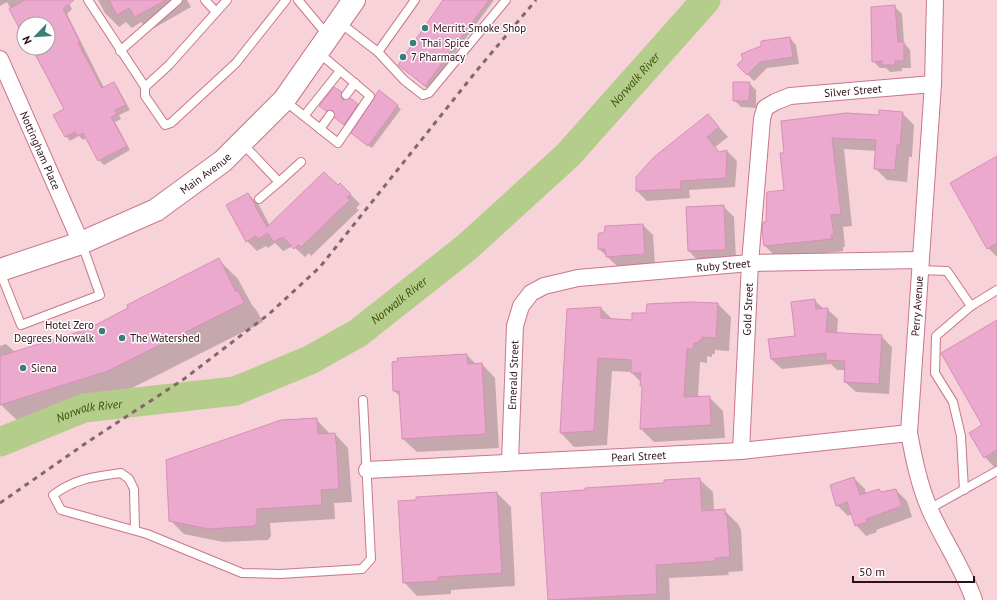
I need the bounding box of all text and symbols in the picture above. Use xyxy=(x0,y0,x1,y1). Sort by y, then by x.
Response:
north arrow xyxy=(16,16,56,56)
place label: Merritt Smoke Shop xyxy=(433,21,526,35)
marker: Merritt Smoke Shop xyxy=(420,23,430,33)
text: N xyxy=(19,34,35,46)
place label: Thai Spice xyxy=(421,36,470,50)
marker: Thai Spice xyxy=(408,38,418,48)
water label: Norwalk River xyxy=(607,48,663,110)
place label: 7 Pharmacy xyxy=(411,50,466,64)
marker: 7 Pharmacy xyxy=(398,52,408,62)
street label: Silver Street xyxy=(824,81,882,100)
street label: Nottingham Place xyxy=(17,109,64,192)
street label: Main Avenue xyxy=(177,150,234,197)
street label: Ruby Street xyxy=(696,256,751,275)
water label: Norwalk River xyxy=(367,273,431,327)
street label: Perry Avenue xyxy=(908,275,926,337)
street label: Gold Street xyxy=(740,282,756,336)
place label: Hotel Zero Degrees Norwalk xyxy=(14,318,95,345)
marker: Hotel Zero Degrees Norwalk xyxy=(97,326,107,336)
place label: The Watershed xyxy=(130,331,200,345)
marker: The Watershed xyxy=(117,333,127,343)
street label: Emerald Street xyxy=(505,340,521,410)
place label: Siena xyxy=(31,361,57,375)
marker: Siena xyxy=(18,363,28,373)
water label: Norwalk River xyxy=(54,396,124,426)
street label: Pearl Street xyxy=(611,448,667,465)
scale bar xyxy=(853,558,974,584)
text: 50 m xyxy=(859,564,885,579)

